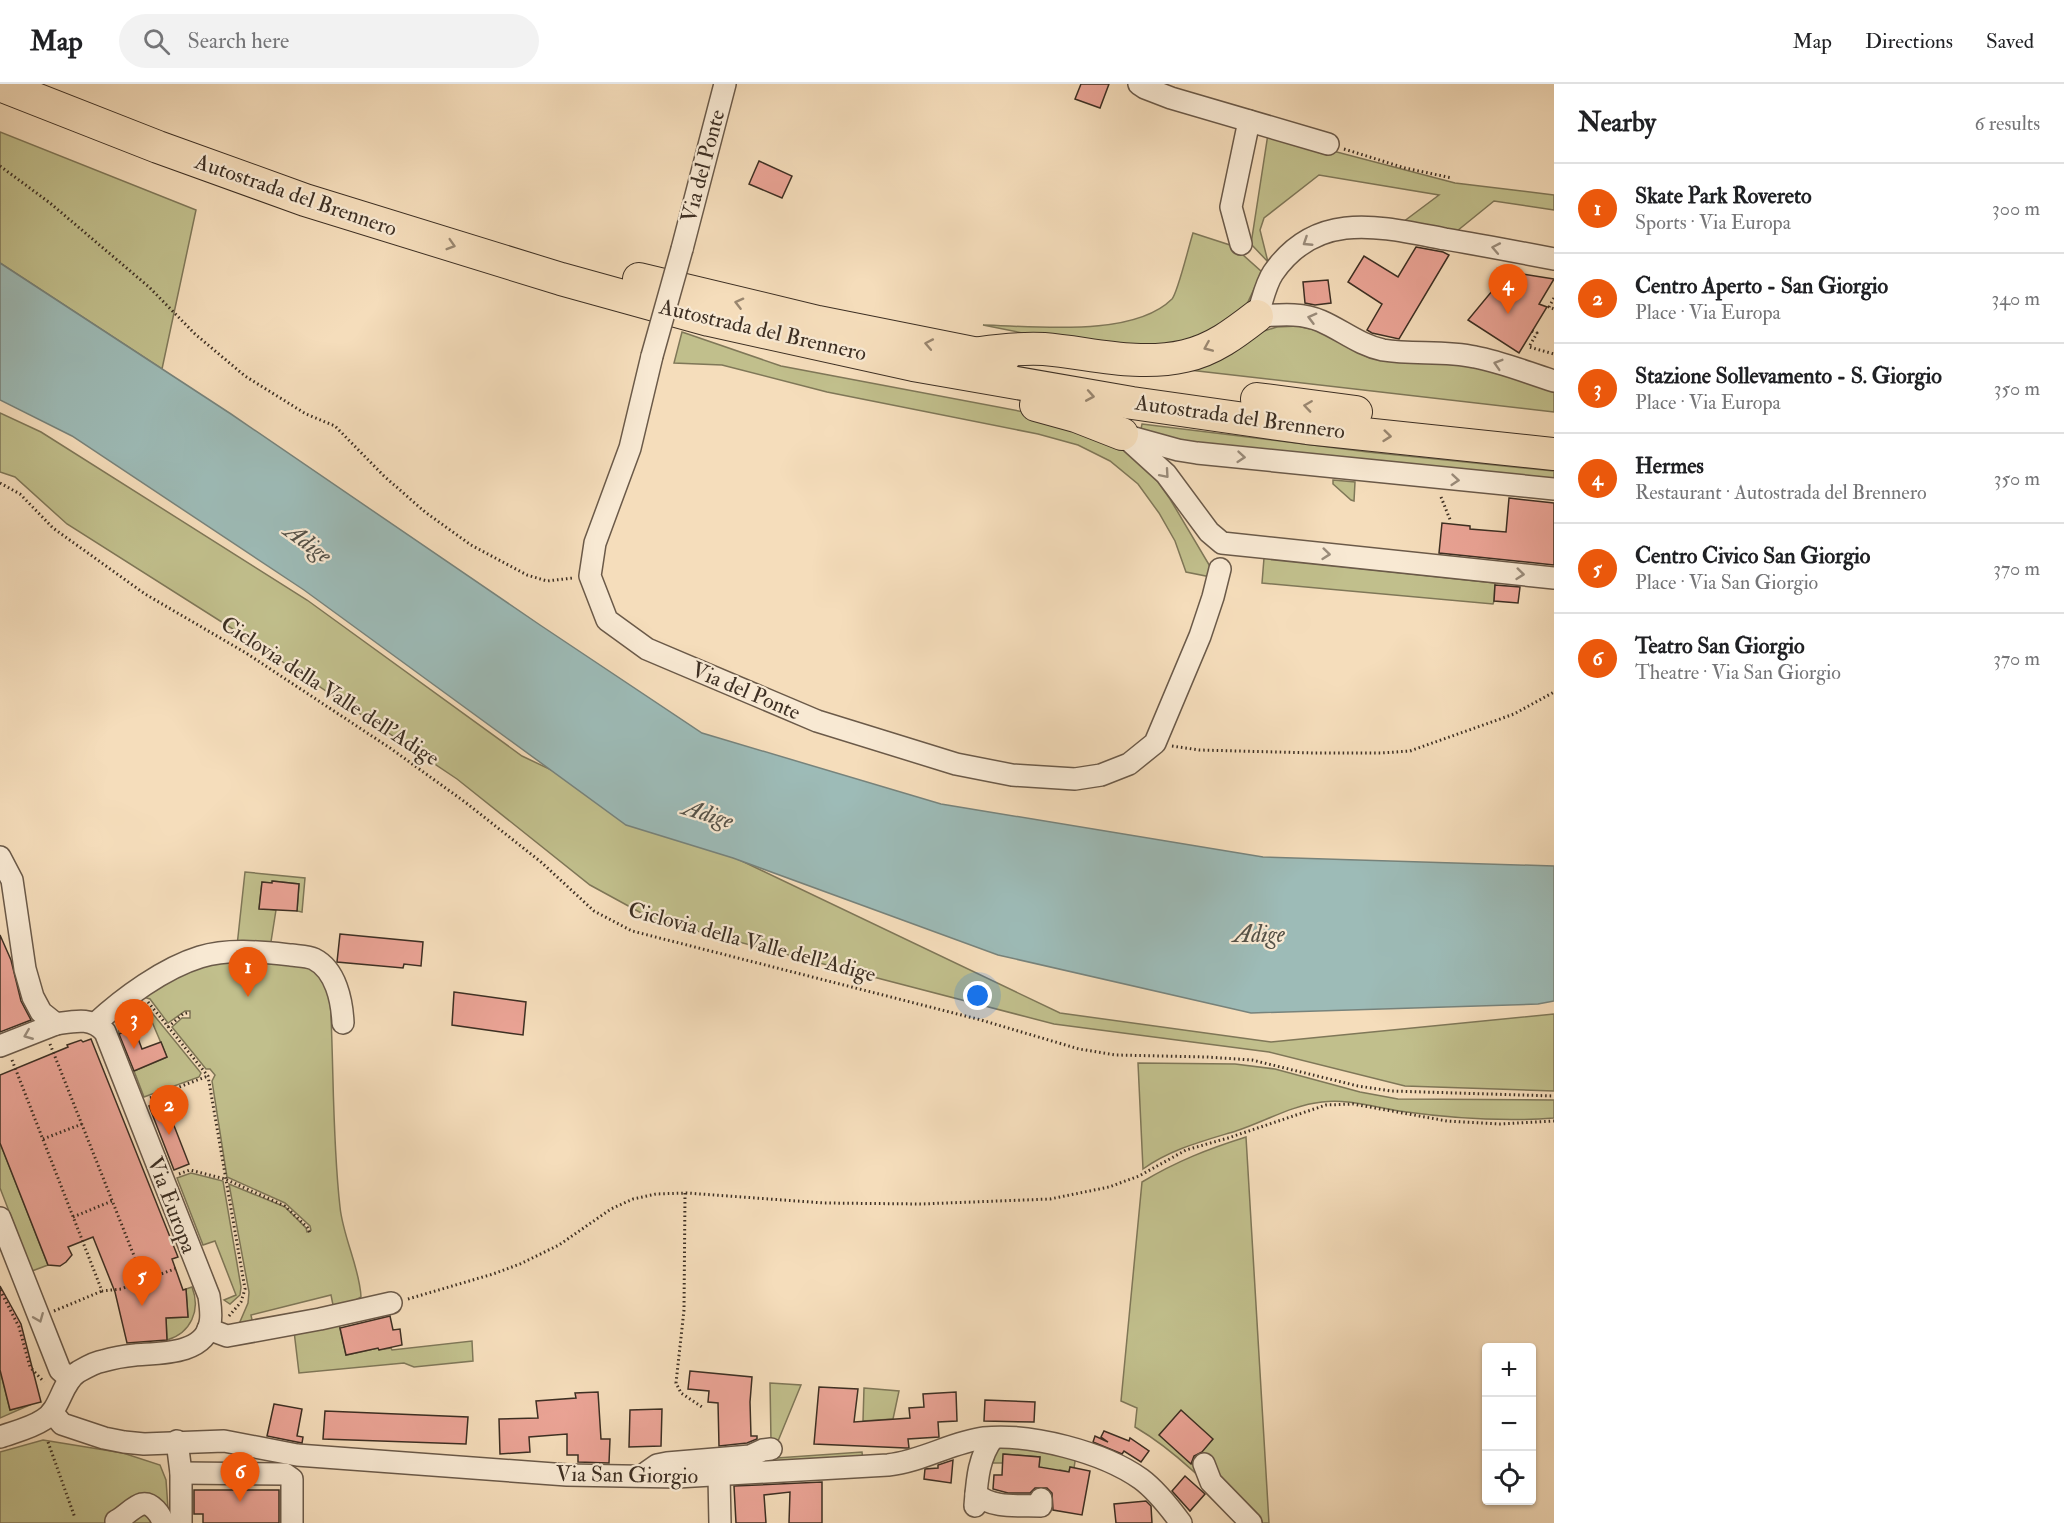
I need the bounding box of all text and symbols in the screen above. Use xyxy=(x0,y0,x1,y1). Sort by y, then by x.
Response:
search box xyxy=(119,14,539,68)
text: Map xyxy=(30,24,83,59)
icon: search xyxy=(140,25,173,58)
text: Search here xyxy=(188,27,289,55)
text: Map xyxy=(1792,28,1832,55)
text: Directions xyxy=(1865,28,1953,55)
text: Saved xyxy=(1986,28,2034,55)
street label: Via del Ponte xyxy=(675,107,731,225)
text: Nearby xyxy=(1578,107,1656,139)
text: 6 results xyxy=(1974,111,2040,136)
street label: Autostrada del Brennero xyxy=(190,147,401,243)
text: Skate Park Rovereto xyxy=(1635,182,1812,210)
text: 1 xyxy=(1594,196,1601,221)
text: 300 m xyxy=(1992,196,2040,221)
text: Sports · Via Europa xyxy=(1635,210,1791,235)
one-way arrow xyxy=(1302,234,1313,245)
one-way arrow xyxy=(445,238,456,250)
one-way arrow xyxy=(1492,242,1502,255)
pin: 4 xyxy=(1488,264,1528,314)
text: Centro Aperto - San Giorgio xyxy=(1635,272,1888,300)
text: 2 xyxy=(1592,286,1603,311)
text: 340 m xyxy=(1992,286,2040,311)
street label: Autostrada del Brennero xyxy=(656,292,869,367)
one-way arrow xyxy=(734,298,744,311)
text: Place · Via Europa xyxy=(1635,300,1781,325)
one-way arrow xyxy=(1307,313,1317,326)
one-way arrow xyxy=(924,339,934,352)
one-way arrow xyxy=(1204,340,1215,352)
one-way arrow xyxy=(1493,358,1504,371)
text: Stazione Sollevamento - S. Giorgio xyxy=(1635,362,1942,390)
text: 3 xyxy=(1594,376,1601,401)
text: 350 m xyxy=(1994,376,2040,401)
street label: Autostrada del Brennero xyxy=(1132,388,1347,446)
one-way arrow xyxy=(1085,389,1094,401)
text: Place · Via Europa xyxy=(1635,390,1781,415)
one-way arrow xyxy=(1303,400,1313,413)
one-way arrow xyxy=(1382,430,1391,442)
one-way arrow xyxy=(1236,450,1245,463)
text: Hermes xyxy=(1635,452,1704,480)
text: 4 xyxy=(1592,466,1603,491)
text: 350 m xyxy=(1994,466,2040,491)
one-way arrow xyxy=(1157,467,1168,478)
one-way arrow xyxy=(1451,473,1460,486)
text: Restaurant · Autostrada del Brennero xyxy=(1635,480,1927,505)
water label: Adige xyxy=(276,514,339,571)
text: Centro Civico San Giorgio xyxy=(1635,542,1870,570)
one-way arrow xyxy=(1321,547,1330,560)
text: 5 xyxy=(1593,556,1602,581)
text: 370 m xyxy=(1993,556,2040,581)
one-way arrow xyxy=(1515,567,1524,580)
text: Place · Via San Giorgio xyxy=(1635,570,1818,595)
street label: Ciclovia della Valle dell'Adige xyxy=(215,610,445,772)
text: Teatro San Giorgio xyxy=(1635,632,1805,660)
text: 6 xyxy=(1592,646,1603,671)
text: 370 m xyxy=(1993,646,2040,671)
street label: Via del Ponte xyxy=(687,656,805,726)
text: Theatre · Via San Giorgio xyxy=(1635,660,1841,685)
water label: Adige xyxy=(676,791,738,837)
street label: Ciclovia della Valle dell'Adige xyxy=(625,895,879,989)
water label: Adige xyxy=(1230,919,1286,950)
pin: 1 xyxy=(228,948,268,997)
your location xyxy=(963,981,992,1010)
pin: 3 xyxy=(114,1000,154,1049)
one-way arrow xyxy=(23,1028,34,1040)
pin: 2 xyxy=(150,1086,188,1135)
street label: Via Europa xyxy=(140,1153,204,1258)
pin: 5 xyxy=(122,1256,162,1306)
one-way arrow xyxy=(31,1312,44,1323)
map controls xyxy=(1482,1343,1536,1505)
button: + xyxy=(1482,1343,1536,1397)
button: − xyxy=(1482,1397,1536,1451)
button: locate xyxy=(1482,1451,1536,1505)
pin: 6 xyxy=(220,1452,260,1502)
street label: Via San Giorgio xyxy=(556,1460,698,1490)

